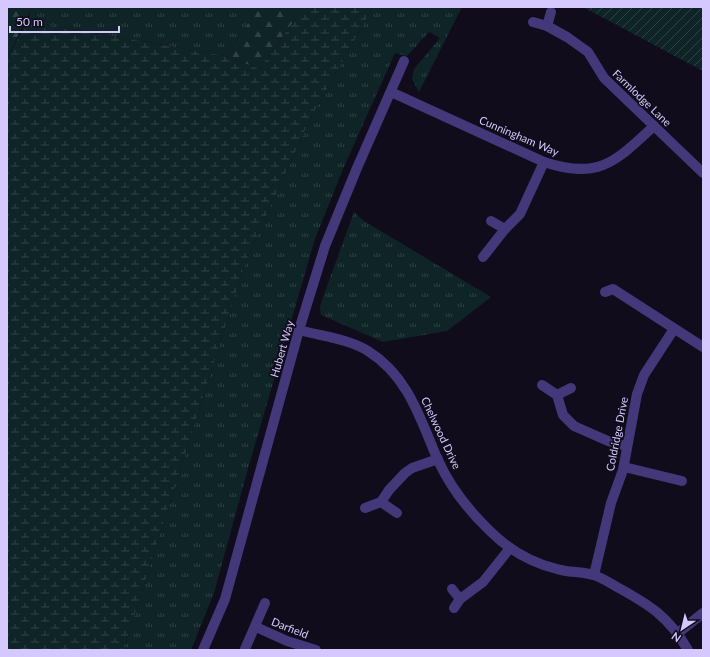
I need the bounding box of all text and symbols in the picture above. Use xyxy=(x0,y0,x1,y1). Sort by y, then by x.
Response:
scale bar xyxy=(10,8,119,34)
text: 50 m xyxy=(16,14,43,29)
street label: Farmlodge Lane xyxy=(610,66,674,129)
street label: Cunningham Way xyxy=(477,113,561,158)
street label: Hubert Way xyxy=(267,319,296,379)
street label: Chelwood Drive xyxy=(419,395,464,471)
street label: Coldridge Drive xyxy=(603,395,630,472)
north arrow xyxy=(662,609,702,649)
street label: Darfield xyxy=(270,615,311,641)
text: N xyxy=(669,630,683,645)

